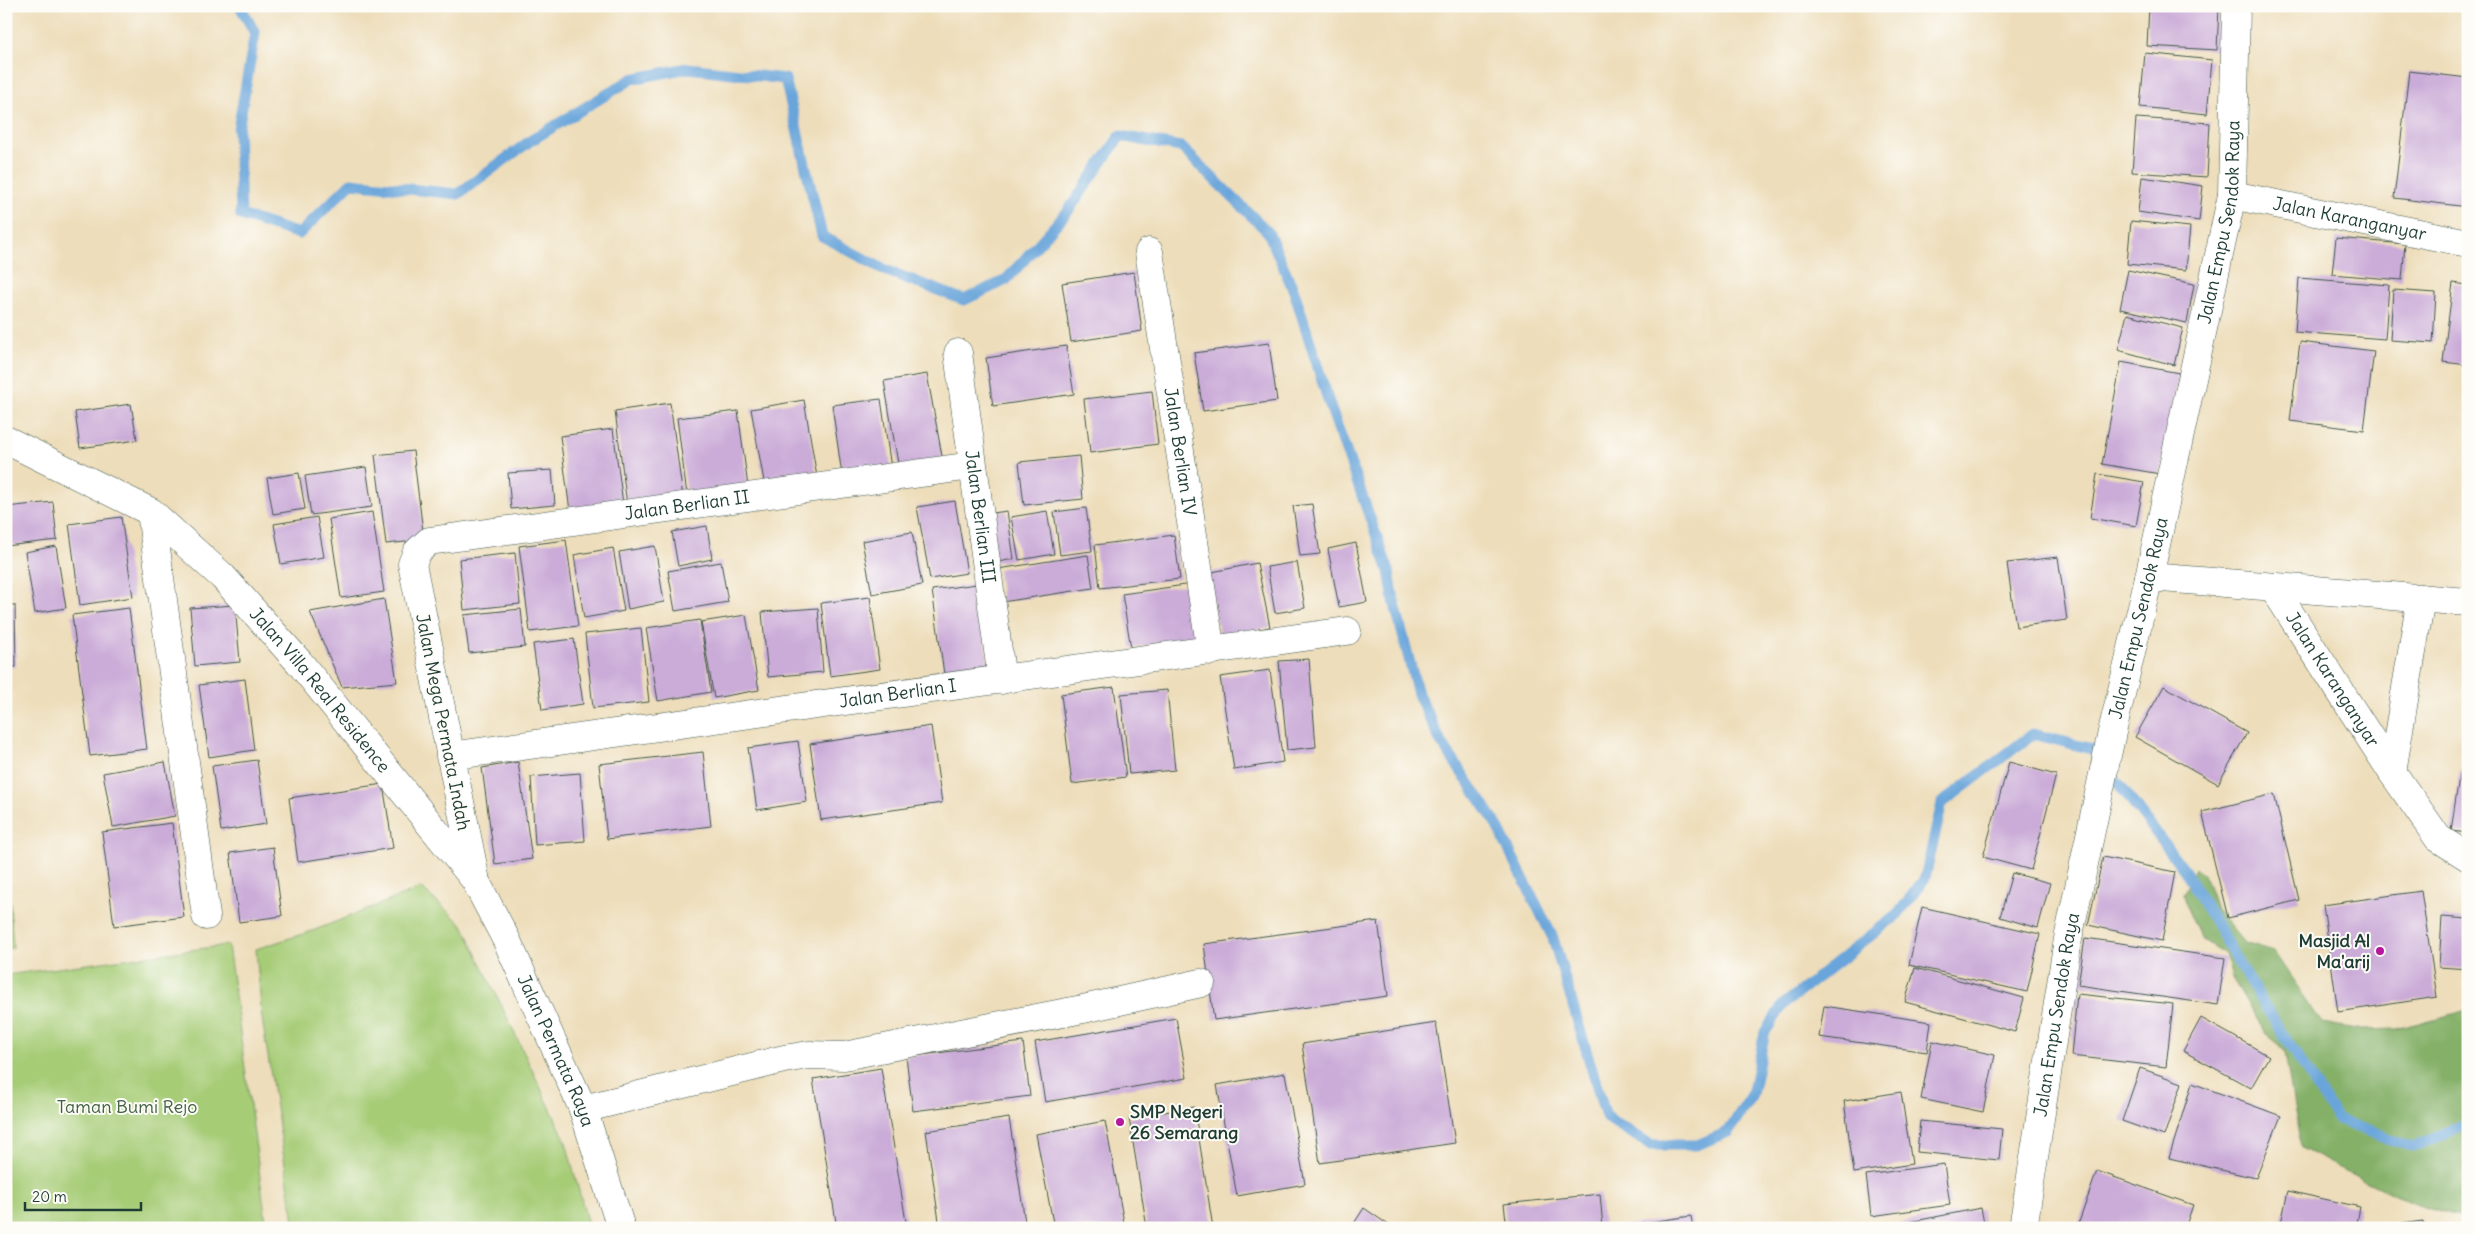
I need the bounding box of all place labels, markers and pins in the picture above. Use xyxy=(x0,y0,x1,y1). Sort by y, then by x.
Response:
place label: Masjid Al Ma'arij xyxy=(2299,929,2370,973)
marker: Masjid Al Ma'arij xyxy=(2374,945,2386,957)
place label: SMP Negeri 26 Semarang xyxy=(1130,1100,1238,1144)
marker: SMP Negeri 26 Semarang xyxy=(1114,1116,1126,1128)

